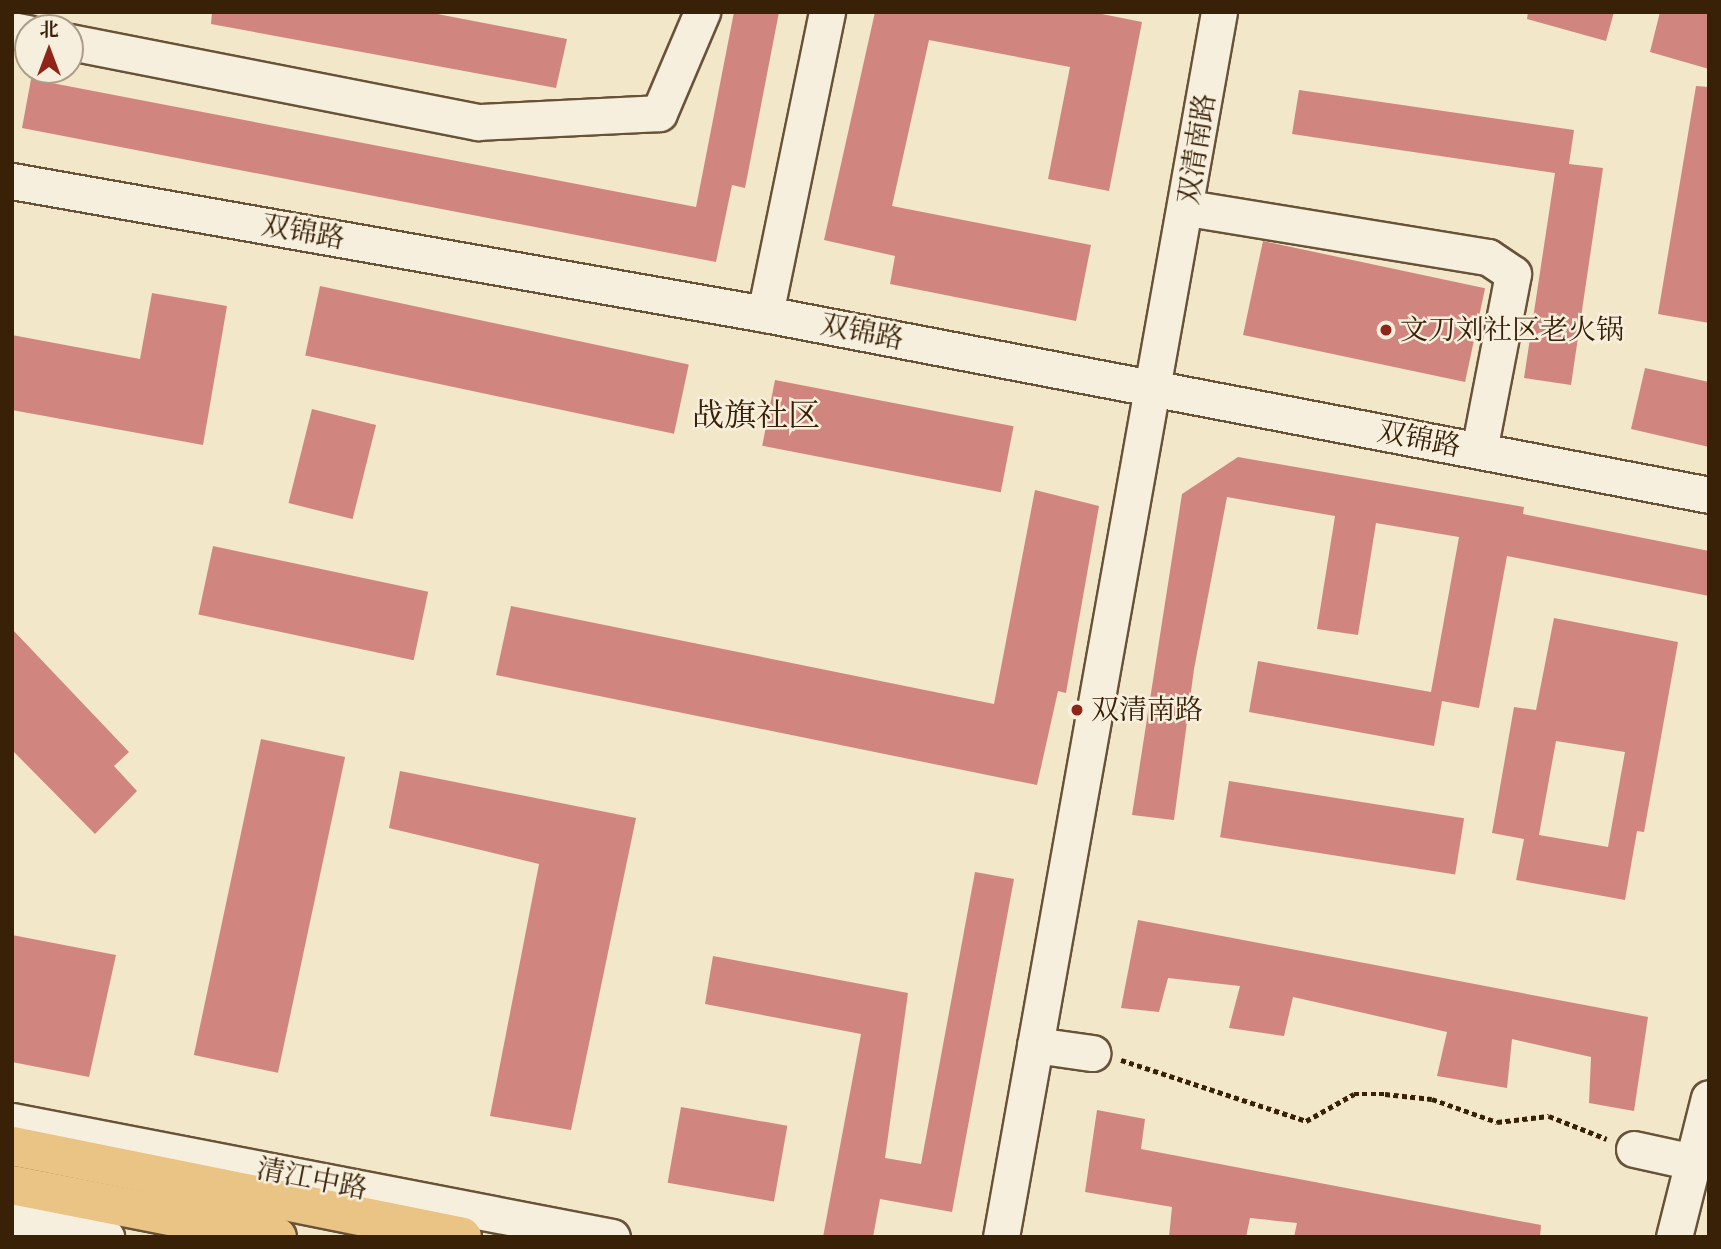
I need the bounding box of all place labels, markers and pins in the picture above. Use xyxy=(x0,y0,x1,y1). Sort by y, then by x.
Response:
place label: 文刀刘社区老火锅 xyxy=(1400,313,1624,347)
marker: 文刀刘社区老火锅 xyxy=(1378,322,1394,338)
place label: 双清南路 xyxy=(1091,693,1203,727)
marker: 双清南路 xyxy=(1069,702,1085,718)

